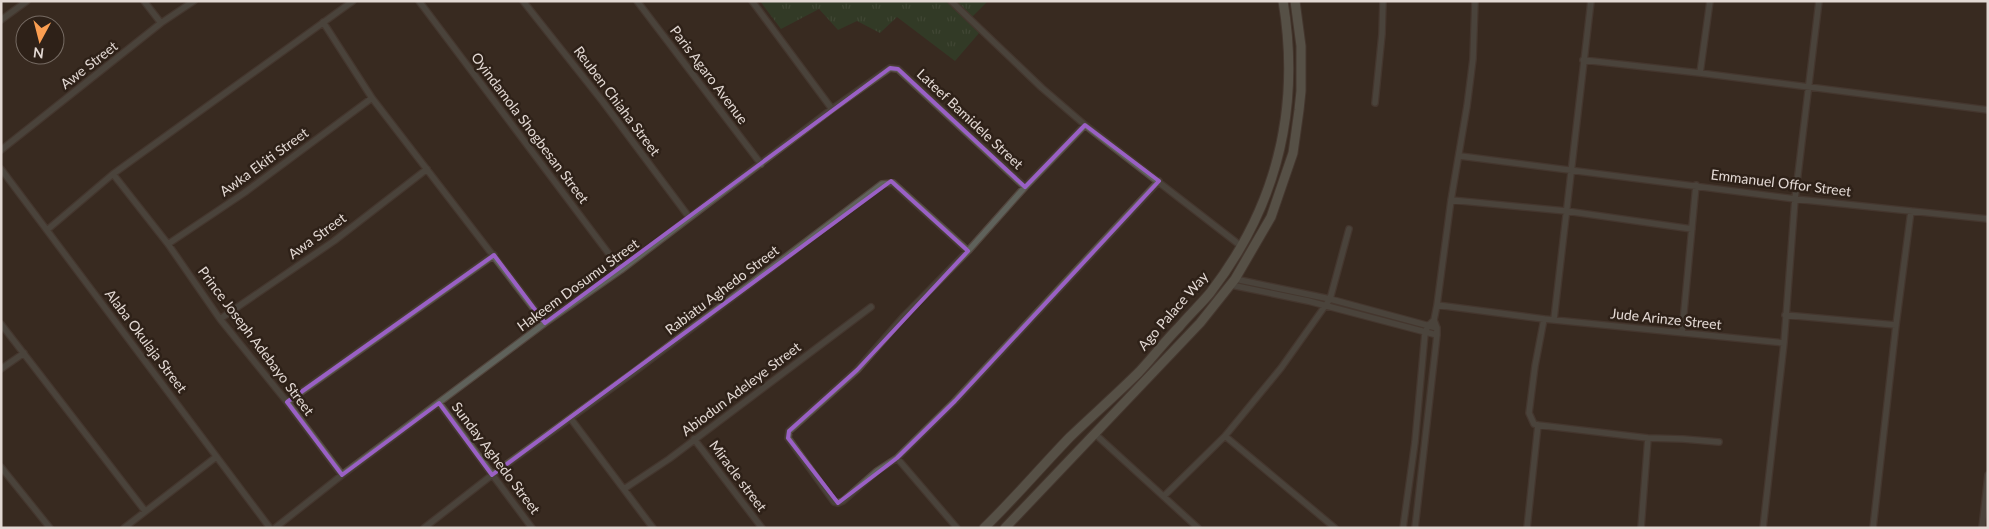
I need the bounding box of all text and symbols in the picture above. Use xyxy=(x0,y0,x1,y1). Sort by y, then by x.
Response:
north arrow xyxy=(15,15,65,65)
street label: Paris Agaro Avenue xyxy=(667,22,752,127)
street label: Awe Street xyxy=(57,37,121,92)
street label: Reuben Chiaha Street xyxy=(571,43,664,159)
text: N xyxy=(32,44,45,62)
street label: Oyindamola Shogbesan Street xyxy=(468,49,593,207)
street label: Lateef Bamidele Street xyxy=(914,65,1027,172)
street label: Awka Ekiti Street xyxy=(216,124,311,199)
street label: Emmanuel Offor Street xyxy=(1710,165,1852,200)
street label: Awa Street xyxy=(284,209,349,262)
street label: Hakeem Dosumu Street xyxy=(514,235,642,334)
street label: Rabiatu Aghedo Street xyxy=(662,241,782,338)
street label: Prince Joseph Adebayo Street xyxy=(195,263,318,419)
street label: Ago Palace Way xyxy=(1134,267,1212,353)
street label: Alaba Okulaja Street xyxy=(102,286,191,396)
street label: Jude Arinze Street xyxy=(1610,304,1722,333)
street label: Abiodun Adeleye Street xyxy=(678,338,804,439)
street label: Sunday Aghedo Street xyxy=(449,398,544,517)
street label: Miracle street xyxy=(706,437,771,515)

